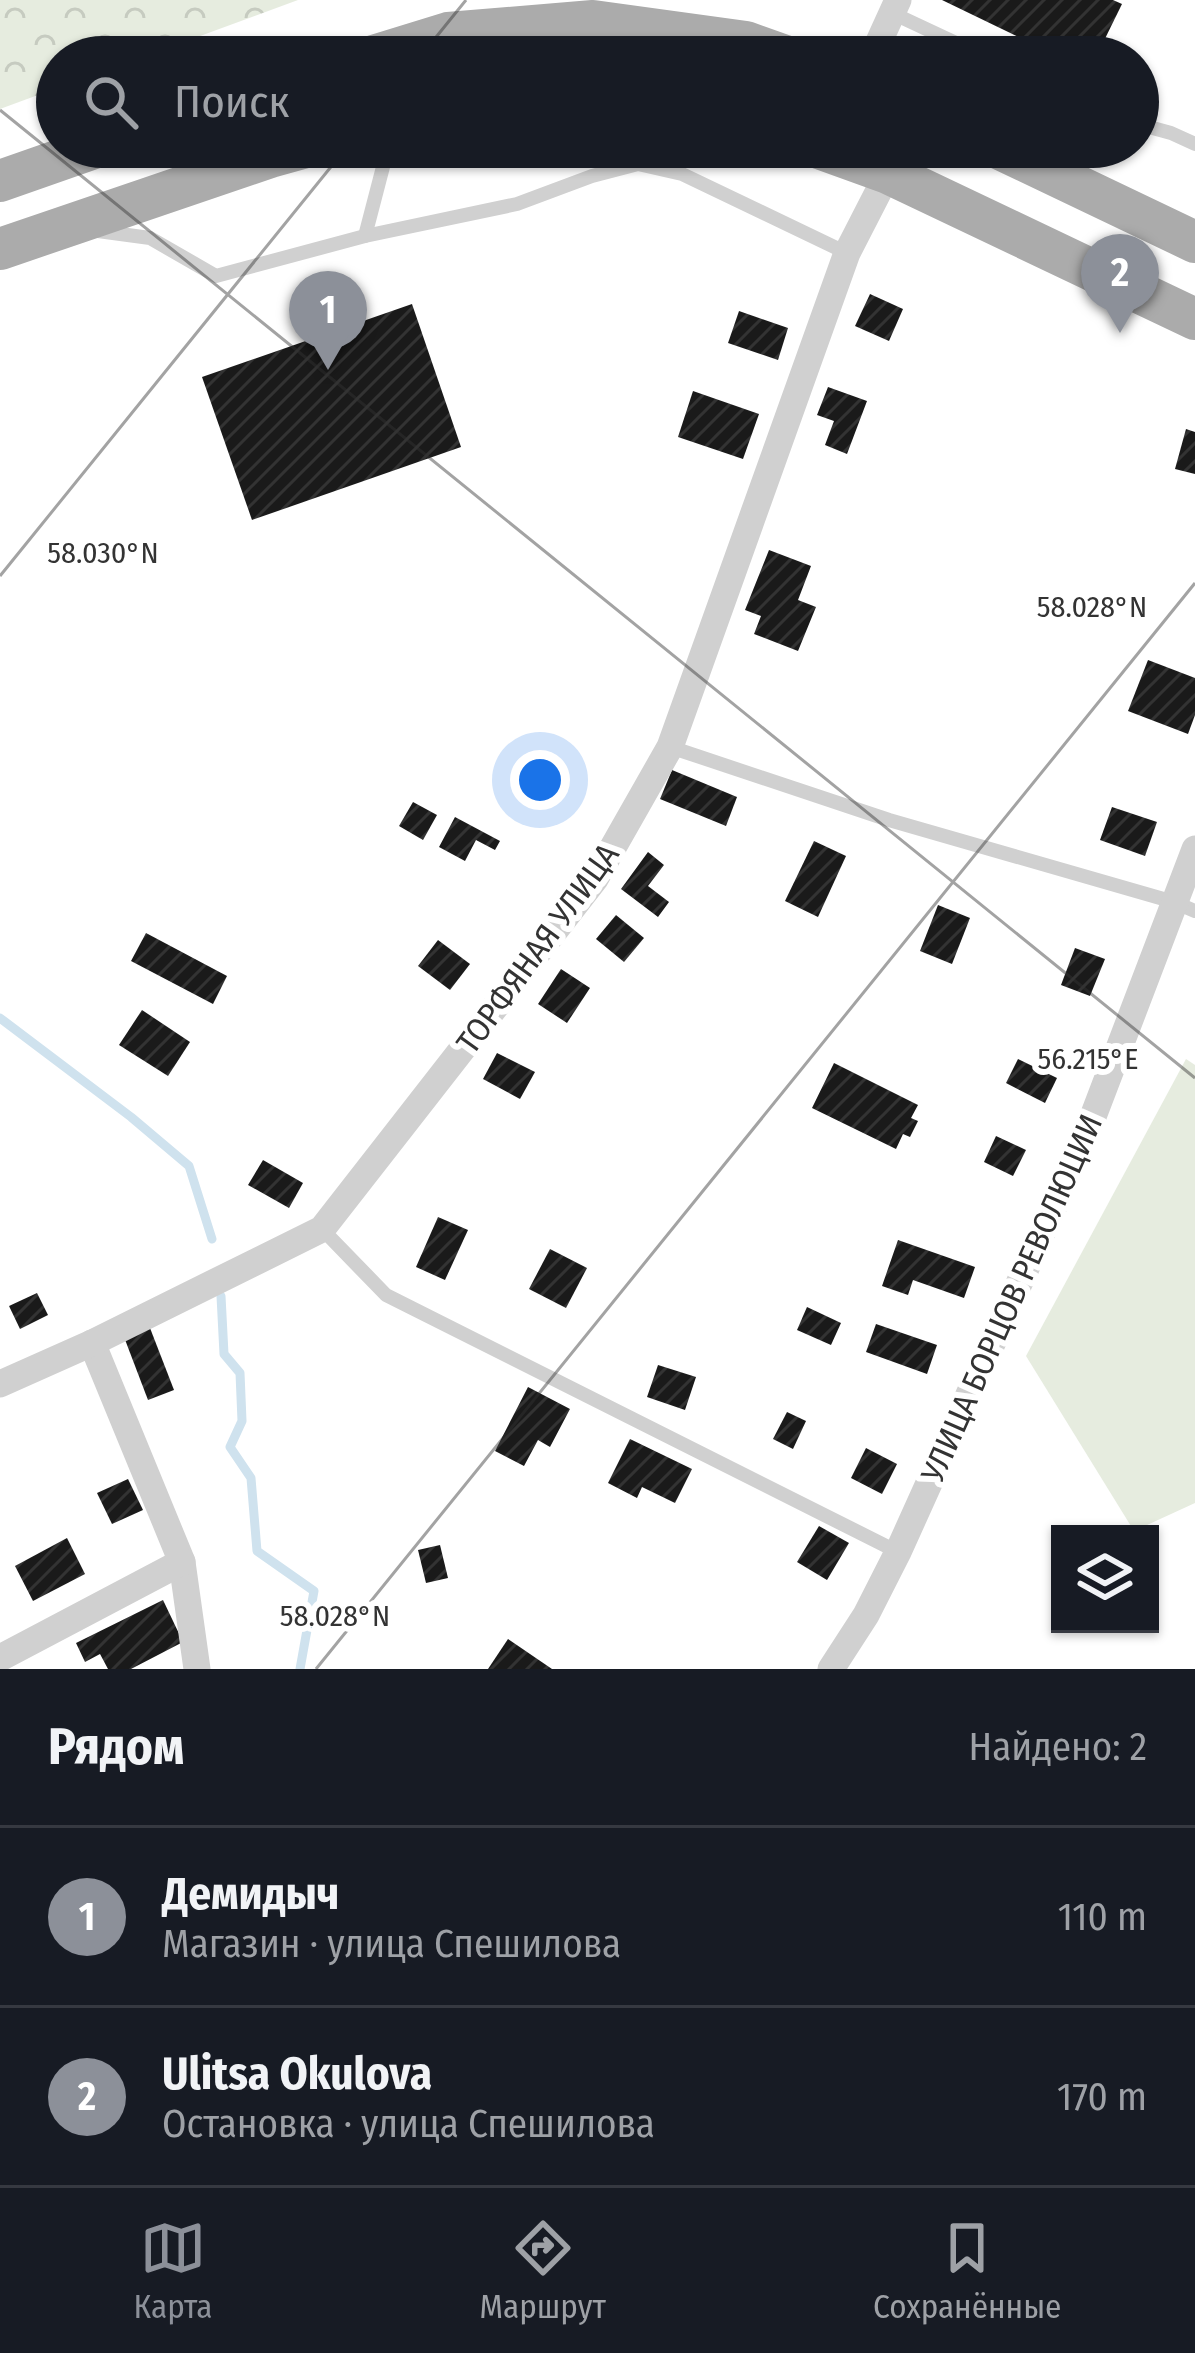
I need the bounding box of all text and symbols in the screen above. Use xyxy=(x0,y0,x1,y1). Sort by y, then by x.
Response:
search box xyxy=(36,36,1159,168)
icon: search xyxy=(78,69,144,135)
text: Поиск xyxy=(174,75,289,129)
pin: 2 xyxy=(1081,234,1159,333)
pin: 1 xyxy=(289,271,367,370)
text: 58.030°N xyxy=(47,535,159,571)
text: 58.028°N xyxy=(1037,589,1147,625)
your location xyxy=(510,750,570,810)
street label: ТОРФЯНАЯ УЛИЦА xyxy=(448,835,628,1061)
text: 56.215°E xyxy=(1038,1041,1138,1077)
street label: УЛИЦА БОРЦОВ РЕВОЛЮЦИИ xyxy=(912,1108,1111,1489)
map controls xyxy=(1051,1525,1159,1633)
button: layers xyxy=(1051,1525,1159,1633)
text: 58.028°N xyxy=(280,1598,390,1634)
text: Рядом xyxy=(48,1716,184,1778)
text: Найдено: 2 xyxy=(969,1724,1147,1770)
text: Демидыч xyxy=(162,1867,339,1921)
text: 1 xyxy=(79,1894,95,1940)
text: 110 m xyxy=(1058,1894,1147,1940)
text: Магазин · улица Спешилова xyxy=(162,1921,621,1967)
text: Ulitsa Okulova xyxy=(162,2047,432,2101)
text: 2 xyxy=(78,2074,96,2120)
text: 170 m xyxy=(1057,2074,1147,2120)
text: Остановка · улица Спешилова xyxy=(162,2101,655,2147)
tab: Карта xyxy=(134,2215,212,2327)
tab: Маршрут xyxy=(480,2215,606,2327)
tab: Сохранённые xyxy=(873,2215,1061,2327)

